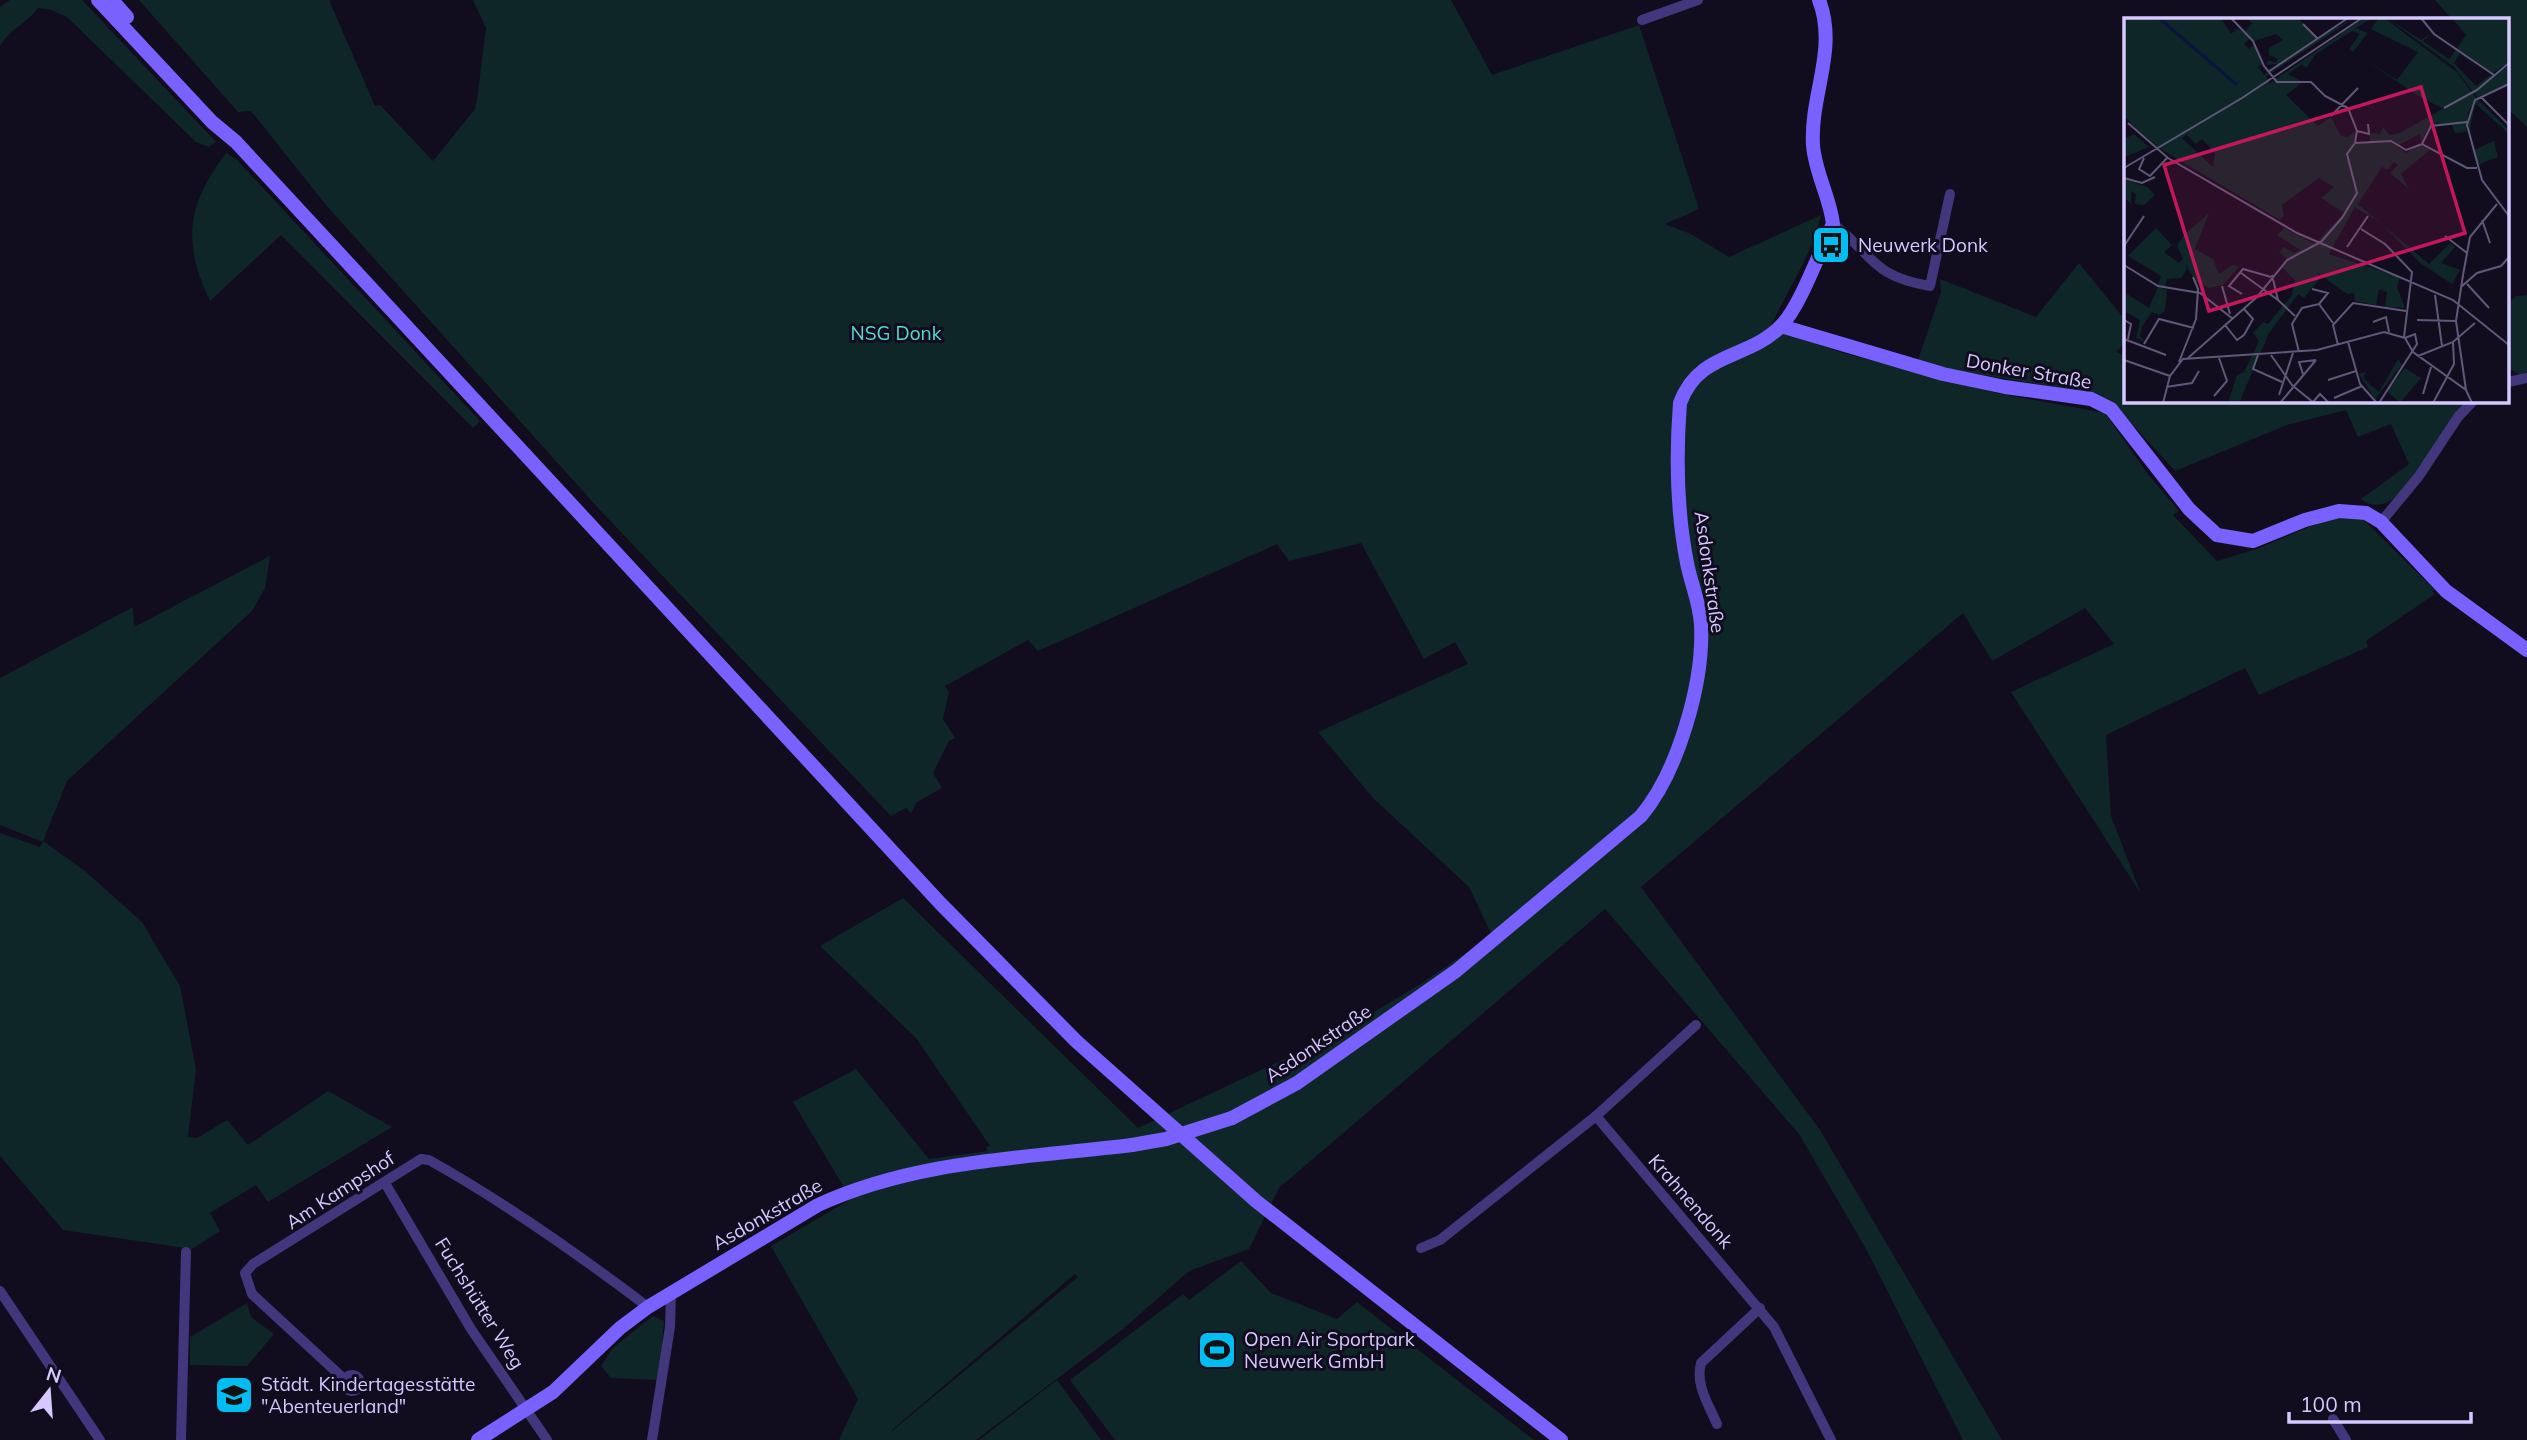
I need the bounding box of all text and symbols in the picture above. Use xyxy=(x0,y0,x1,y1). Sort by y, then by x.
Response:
inset map xyxy=(2124,18,2510,402)
bus stop icon: Neuwerk Donk xyxy=(1810,224,1852,266)
place label: Neuwerk Donk xyxy=(1858,233,1988,257)
park label: NSG Donk xyxy=(851,321,942,345)
street label: Donker Straße xyxy=(1964,348,2094,394)
street label: Asdonkstraße xyxy=(1690,510,1730,634)
street label: Asdonkstraße xyxy=(1260,999,1376,1087)
street label: Am Kampshof xyxy=(281,1146,399,1234)
street label: Krahnendonk xyxy=(1644,1149,1739,1253)
street label: Asdonkstraße xyxy=(708,1173,826,1255)
street label: Fuchshütter Weg xyxy=(430,1233,530,1373)
place label: Open Air Sportpark Neuwerk GmbH xyxy=(1244,1327,1415,1373)
sports icon: Open Air Sportpark Neuwerk GmbH xyxy=(1196,1329,1238,1371)
north arrow xyxy=(14,1356,84,1426)
text: N xyxy=(44,1361,64,1388)
place label: Städt. Kindertagesstätte "Abenteuerland" xyxy=(261,1372,475,1418)
school or university icon: Städt. Kindertagesstätte "Abenteuerland" xyxy=(213,1374,255,1416)
scale bar xyxy=(2289,1380,2471,1424)
text: 100 m xyxy=(2300,1391,2362,1417)

